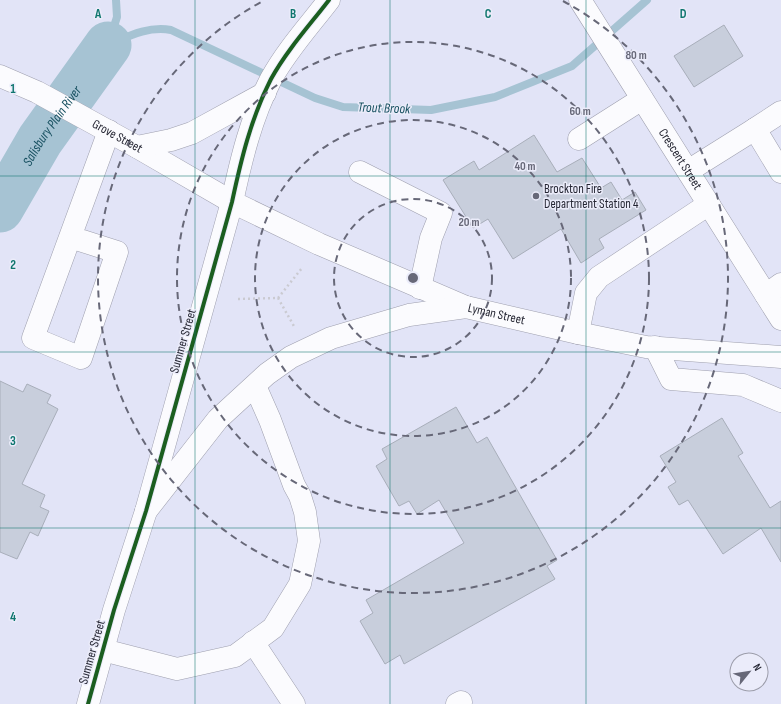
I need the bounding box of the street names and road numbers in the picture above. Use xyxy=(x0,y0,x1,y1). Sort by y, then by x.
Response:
street label: Grove Street xyxy=(89,116,145,156)
street label: Crescent Street xyxy=(655,125,705,193)
street label: Lyman Street xyxy=(466,300,527,328)
street label: Summer Street xyxy=(166,307,200,375)
street label: Summer Street xyxy=(75,618,109,686)

